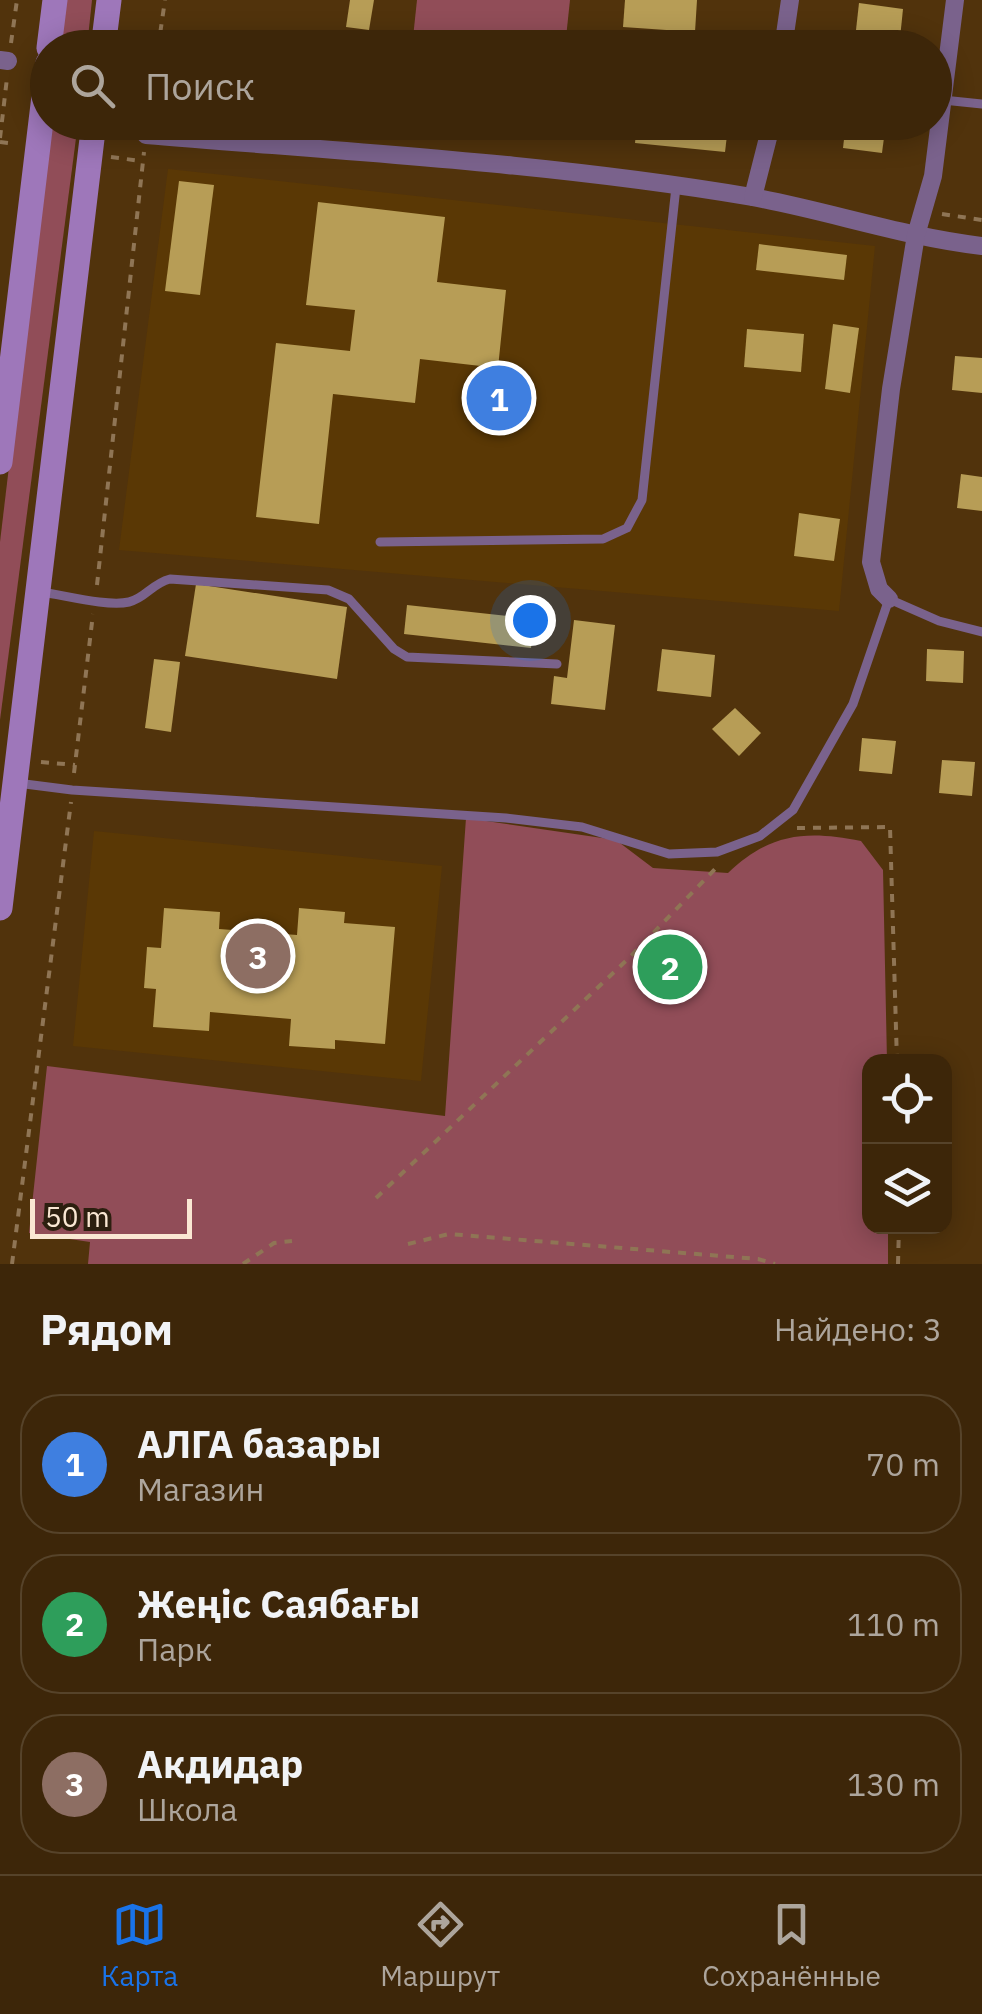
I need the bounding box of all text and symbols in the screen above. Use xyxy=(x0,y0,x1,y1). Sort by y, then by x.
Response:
search box xyxy=(30,30,952,140)
icon: search xyxy=(65,58,120,113)
text: Поиск xyxy=(145,61,255,110)
pin: 1 xyxy=(466,360,532,436)
your location xyxy=(505,595,556,646)
pin: 3 xyxy=(226,918,290,994)
pin: 2 xyxy=(638,930,702,1004)
map controls xyxy=(862,1054,952,1234)
button: locate xyxy=(862,1054,952,1144)
button: layers xyxy=(862,1144,952,1234)
scale bar xyxy=(30,1194,192,1238)
text: 50 m xyxy=(45,1198,110,1235)
text: Рядом xyxy=(40,1302,173,1357)
text: Найдено: 3 xyxy=(774,1308,942,1350)
text: АЛГА базары xyxy=(137,1419,381,1468)
text: 1 xyxy=(65,1443,84,1485)
text: 70 m xyxy=(866,1443,940,1485)
text: Магазин xyxy=(137,1468,264,1510)
text: Жеңіс Саябағы xyxy=(137,1579,420,1628)
text: 2 xyxy=(65,1603,84,1645)
text: 110 m xyxy=(847,1603,940,1645)
text: Парк xyxy=(137,1628,212,1670)
text: Акдидар xyxy=(137,1739,303,1788)
text: 3 xyxy=(65,1763,84,1805)
text: 130 m xyxy=(847,1763,940,1805)
text: Школа xyxy=(137,1788,238,1830)
tab: Карта xyxy=(101,1897,178,1994)
tab: Маршрут xyxy=(380,1897,500,1994)
tab: Сохранённые xyxy=(702,1897,881,1994)

